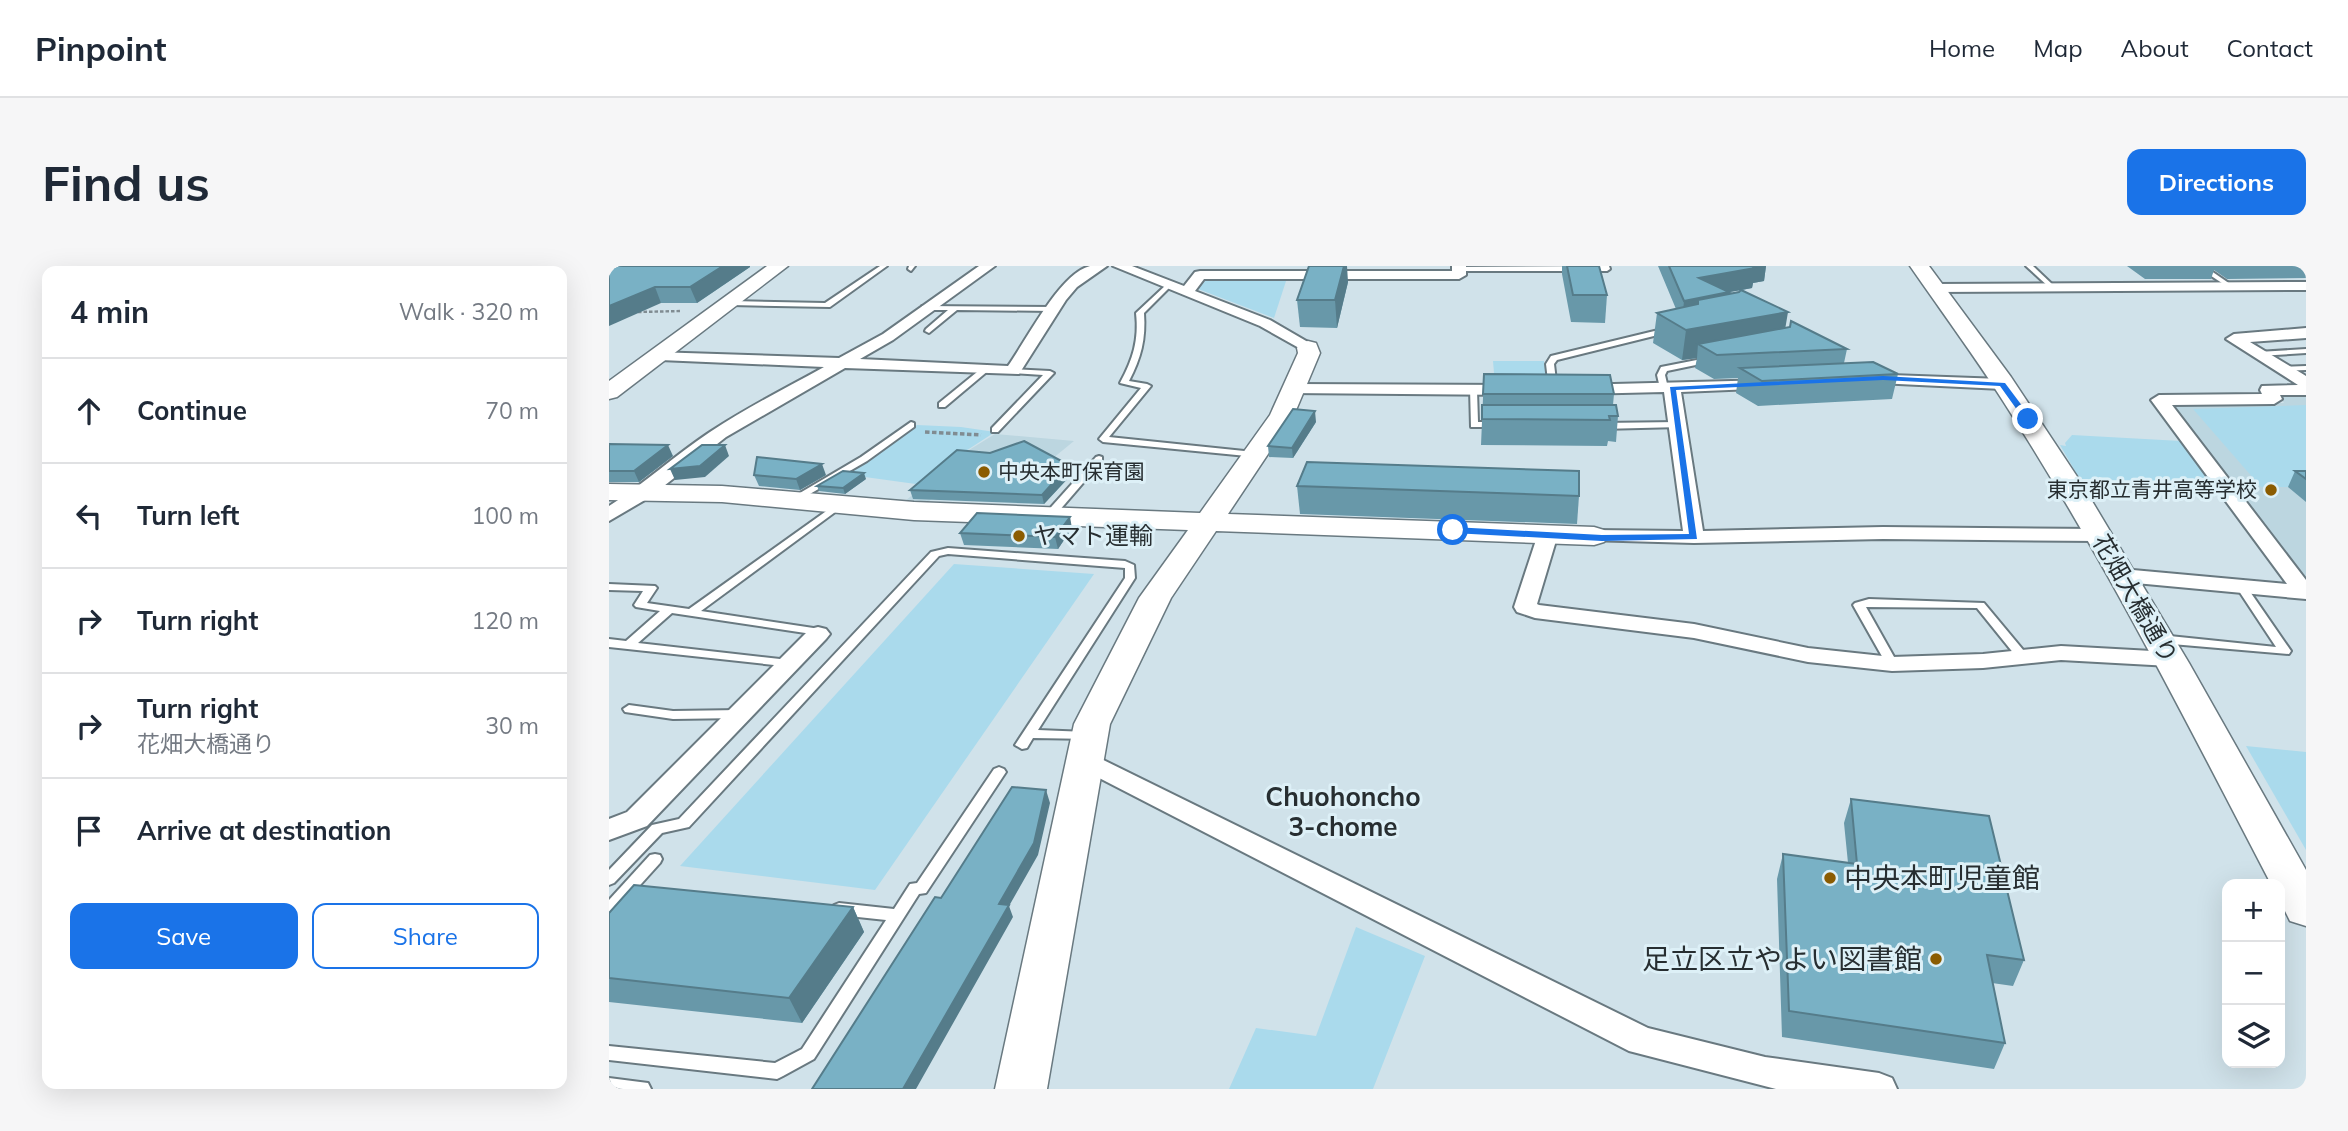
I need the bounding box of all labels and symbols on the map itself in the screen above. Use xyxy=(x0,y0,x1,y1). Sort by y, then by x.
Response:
route end xyxy=(2012,403,2043,434)
place label: 中央本町保育園 xyxy=(998,458,1145,484)
marker: 中央本町保育園 xyxy=(976,464,992,480)
place label: 東京都立青井高等学校 xyxy=(2047,476,2257,502)
marker: 東京都立青井高等学校 xyxy=(2263,482,2279,498)
route start xyxy=(1437,514,1468,545)
place label: ヤマト運輸 xyxy=(1033,520,1153,550)
marker: ヤマト運輸 xyxy=(1011,528,1027,544)
street label: 花畑大橋通り xyxy=(2087,529,2185,668)
district label: Chuohoncho 3-chome xyxy=(1265,780,1421,843)
place label: 中央本町児童館 xyxy=(1844,860,2040,895)
marker: 中央本町児童館 xyxy=(1822,870,1838,886)
place label: 足立区立やよい図書館 xyxy=(1642,941,1922,976)
marker: 足立区立やよい図書館 xyxy=(1928,951,1944,967)

